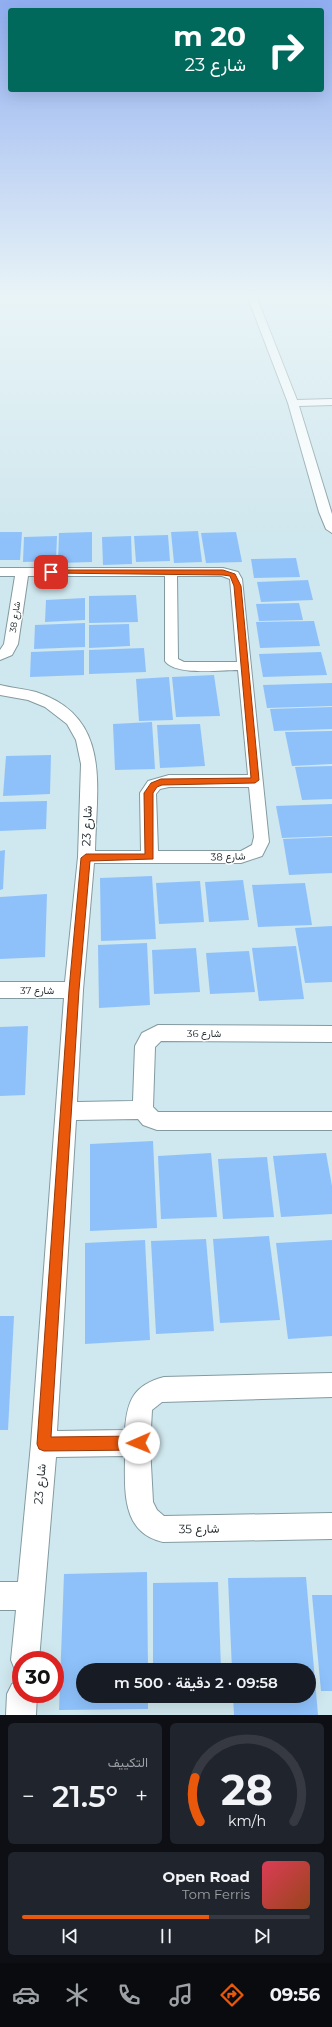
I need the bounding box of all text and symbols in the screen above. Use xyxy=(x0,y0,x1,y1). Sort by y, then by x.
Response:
text: 20 m xyxy=(173,19,246,53)
icon: right xyxy=(260,24,312,76)
text: شارع 23 xyxy=(185,54,246,76)
pin xyxy=(34,555,68,589)
icon: arrive xyxy=(40,561,62,583)
street label: شارع 38 xyxy=(7,601,23,633)
street label: شارع 23 xyxy=(78,805,97,847)
street label: شارع 38 xyxy=(210,849,246,864)
street label: شارع 37 xyxy=(20,984,54,997)
street label: شارع 36 xyxy=(187,1027,221,1040)
position arrow xyxy=(118,1422,160,1464)
street label: شارع 23 xyxy=(30,1463,51,1505)
street label: شارع 35 xyxy=(178,1521,220,1538)
speed limit sign: 30 xyxy=(12,1651,64,1703)
text: 09:58 · 2 دقيقة · 500 m xyxy=(114,1673,278,1692)
text: التكييف xyxy=(108,1754,148,1770)
text: 28 xyxy=(221,1764,273,1814)
text: 21.5° xyxy=(52,1778,118,1815)
text: − xyxy=(22,1783,35,1810)
text: + xyxy=(135,1783,148,1810)
text: km/h xyxy=(228,1811,266,1829)
text: Open Road xyxy=(163,1867,250,1886)
text: Tom Ferris xyxy=(182,1886,250,1902)
icon: previous xyxy=(59,1925,81,1947)
icon: pause xyxy=(155,1925,177,1947)
icon: next xyxy=(251,1925,273,1947)
icon: car xyxy=(12,1981,40,2009)
icon: climate xyxy=(63,1981,91,2009)
icon: phone xyxy=(115,1981,143,2009)
icon: music xyxy=(167,1981,195,2009)
icon: directions xyxy=(218,1981,246,2009)
text: 09:56 xyxy=(270,1984,320,2006)

